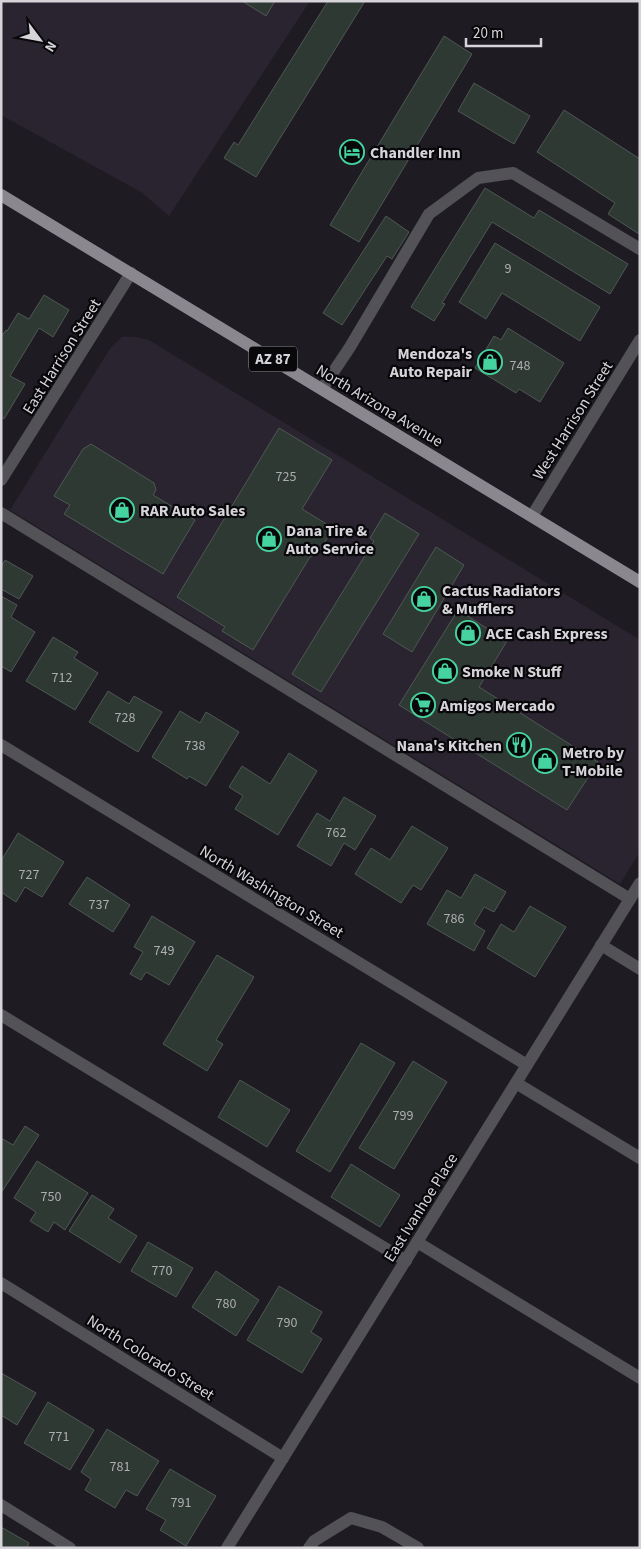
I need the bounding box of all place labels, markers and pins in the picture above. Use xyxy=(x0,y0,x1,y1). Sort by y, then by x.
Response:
hotel icon: Chandler Inn xyxy=(339,139,365,165)
place label: Chandler Inn xyxy=(370,142,461,164)
place label: Mendoza's Auto Repair xyxy=(389,343,473,383)
shop icon: Mendoza's Auto Repair xyxy=(477,349,503,375)
shop icon: RAR Auto Sales xyxy=(109,497,135,523)
place label: RAR Auto Sales xyxy=(140,500,245,522)
place label: Dana Tire & Auto Service xyxy=(285,520,374,560)
shop icon: Dana Tire & Auto Service xyxy=(256,526,282,552)
place label: Cactus Radiators & Mufflers xyxy=(442,580,560,620)
shop icon: Cactus Radiators & Mufflers xyxy=(411,586,437,612)
shop icon: ACE Cash Express xyxy=(455,620,481,646)
place label: ACE Cash Express xyxy=(485,623,608,645)
shop icon: Smoke N Stuff xyxy=(432,658,458,684)
place label: Smoke N Stuff xyxy=(462,661,563,683)
supermarket icon: Amigos Mercado xyxy=(410,692,436,718)
place label: Amigos Mercado xyxy=(439,695,555,717)
restaurant icon: Nana's Kitchen xyxy=(506,732,532,758)
place label: Nana's Kitchen xyxy=(396,735,502,757)
place label: Metro by T-Mobile xyxy=(562,742,625,782)
shop icon: Metro by T-Mobile xyxy=(532,748,558,774)

